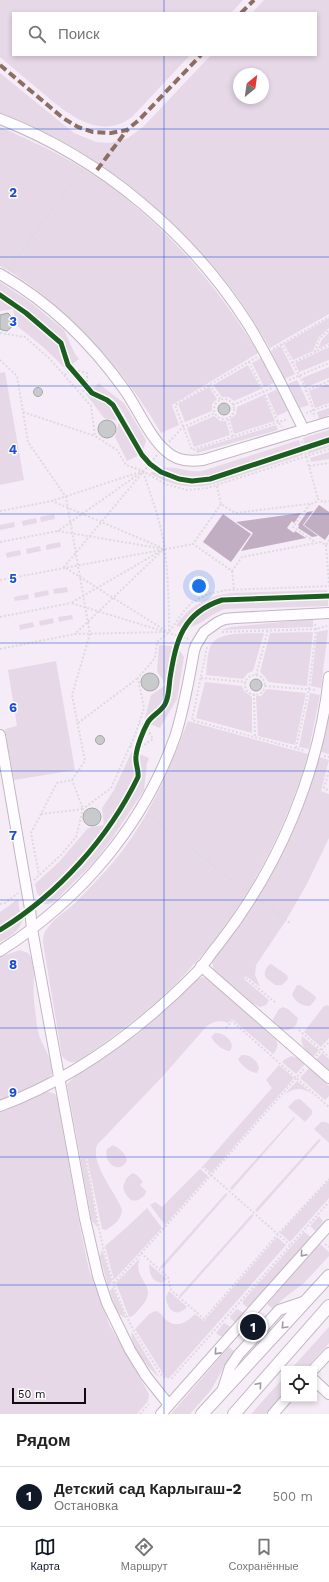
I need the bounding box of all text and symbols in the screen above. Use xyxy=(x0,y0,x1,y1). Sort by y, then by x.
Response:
search box xyxy=(12,12,317,56)
icon: search xyxy=(26,23,48,45)
text: Поиск xyxy=(58,25,100,43)
north arrow xyxy=(233,68,269,104)
text: 2 xyxy=(9,185,17,200)
text: 3 xyxy=(9,314,17,329)
text: 4 xyxy=(9,442,18,457)
text: 5 xyxy=(9,571,17,586)
your location xyxy=(189,576,209,596)
text: 6 xyxy=(9,700,17,715)
text: 7 xyxy=(9,828,17,843)
text: 8 xyxy=(9,957,17,972)
text: 9 xyxy=(9,1085,17,1100)
one-way arrow xyxy=(301,1250,308,1257)
pin: 1 xyxy=(240,1312,266,1342)
one-way arrow xyxy=(281,1321,288,1329)
one-way arrow xyxy=(214,1347,222,1355)
map controls xyxy=(281,1366,317,1402)
button: locate xyxy=(281,1366,317,1402)
one-way arrow xyxy=(255,1382,262,1389)
scale bar xyxy=(12,1386,86,1405)
text: 50 m xyxy=(18,1388,45,1401)
text: Рядом xyxy=(16,1430,71,1450)
text: Детский сад Карлыгаш-2 xyxy=(54,1480,242,1498)
text: 1 xyxy=(26,1489,32,1504)
text: 500 m xyxy=(272,1489,313,1504)
text: Остановка xyxy=(54,1498,118,1513)
tab: Карта xyxy=(30,1536,60,1573)
tab: Маршрут xyxy=(121,1536,168,1573)
tab: Сохранённые xyxy=(229,1536,299,1573)

